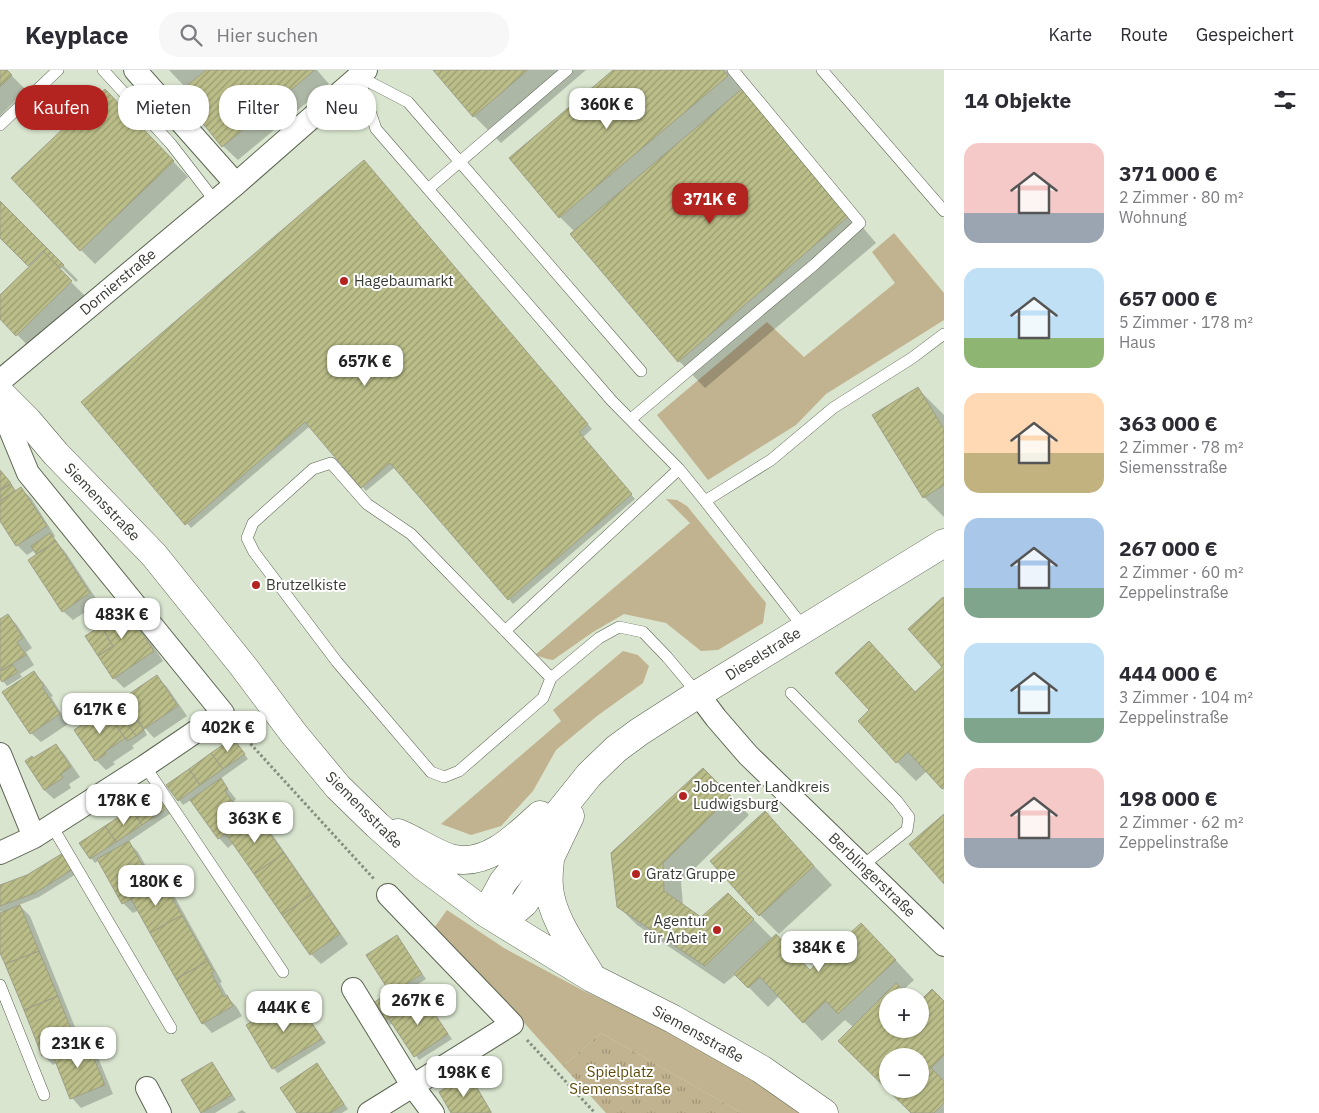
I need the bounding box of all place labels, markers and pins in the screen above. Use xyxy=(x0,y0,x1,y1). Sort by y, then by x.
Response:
pin: 360K € xyxy=(566,88,648,130)
pin: 371K € xyxy=(669,182,751,225)
place label: Hagebaumarkt xyxy=(354,271,454,290)
marker: Hagebaumarkt xyxy=(338,275,350,287)
pin: 657K € xyxy=(324,344,406,387)
place label: Brutzelkiste xyxy=(266,575,347,594)
marker: Brutzelkiste xyxy=(250,579,262,591)
pin: 483K € xyxy=(81,598,163,640)
pin: 617K € xyxy=(59,692,141,735)
pin: 402K € xyxy=(187,710,269,753)
place label: Jobcenter Landkreis Ludwigsburg xyxy=(693,777,830,813)
pin: 178K € xyxy=(83,784,165,826)
marker: Jobcenter Landkreis Ludwigsburg xyxy=(677,790,689,802)
pin: 363K € xyxy=(214,802,296,844)
pin: 180K € xyxy=(115,864,197,907)
place label: Gratz Gruppe xyxy=(646,864,736,883)
marker: Gratz Gruppe xyxy=(630,868,642,880)
place label: Agentur für Arbeit xyxy=(644,911,707,947)
marker: Agentur für Arbeit xyxy=(711,924,723,936)
pin: 384K € xyxy=(778,930,860,973)
pin: 267K € xyxy=(377,984,459,1026)
pin: 444K € xyxy=(243,990,325,1033)
pin: 231K € xyxy=(37,1026,119,1069)
pin: 198K € xyxy=(423,1056,505,1098)

